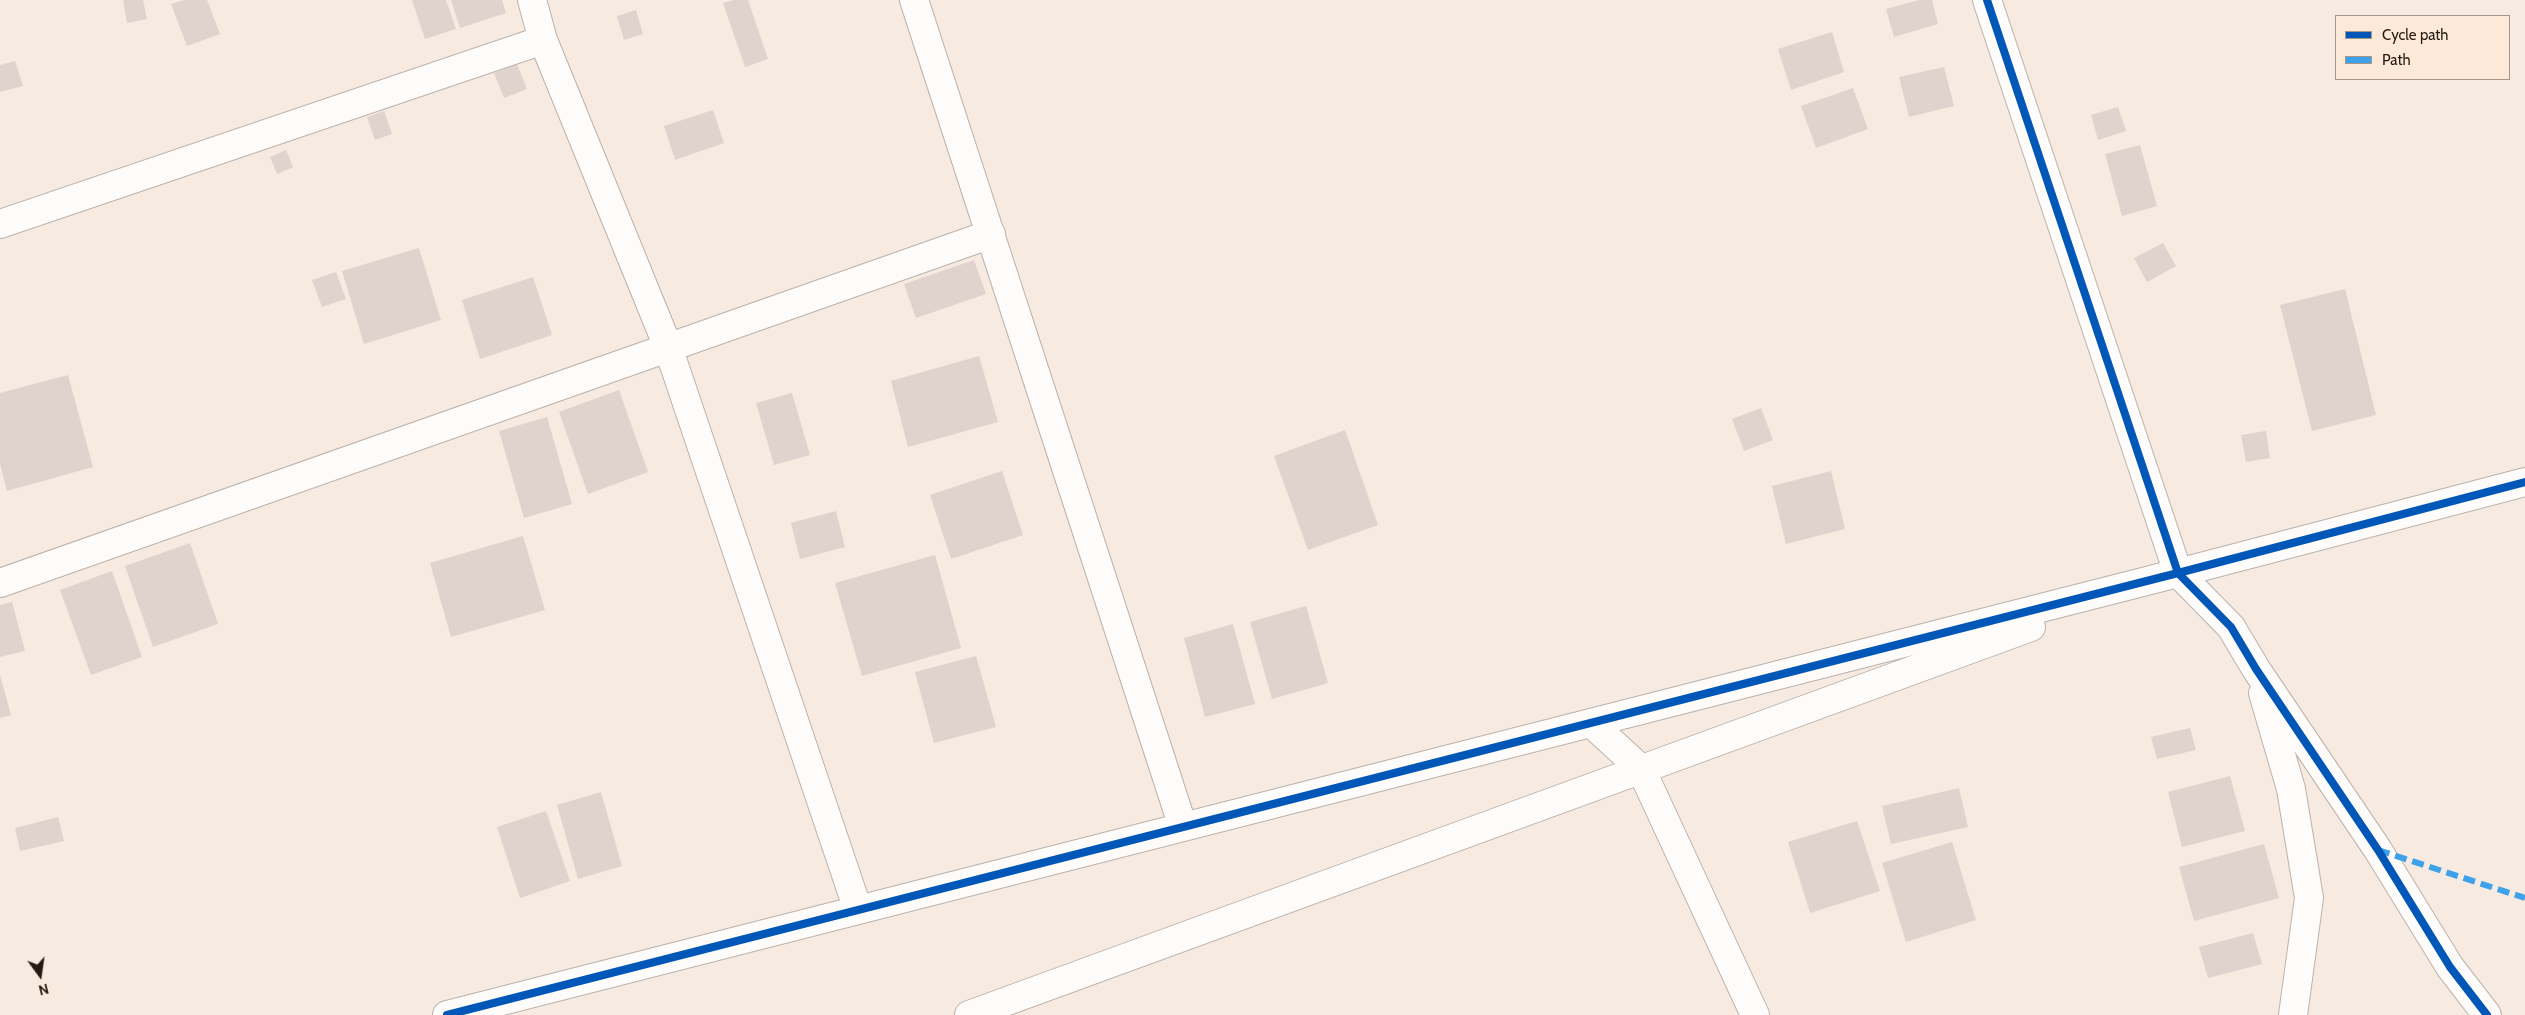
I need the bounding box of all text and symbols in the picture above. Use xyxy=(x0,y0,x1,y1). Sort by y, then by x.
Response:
legend xyxy=(2335,15,2510,80)
text: Cycle path xyxy=(2382,26,2448,44)
text: Path xyxy=(2382,51,2411,69)
north arrow xyxy=(15,950,65,1000)
text: N xyxy=(37,980,51,999)

